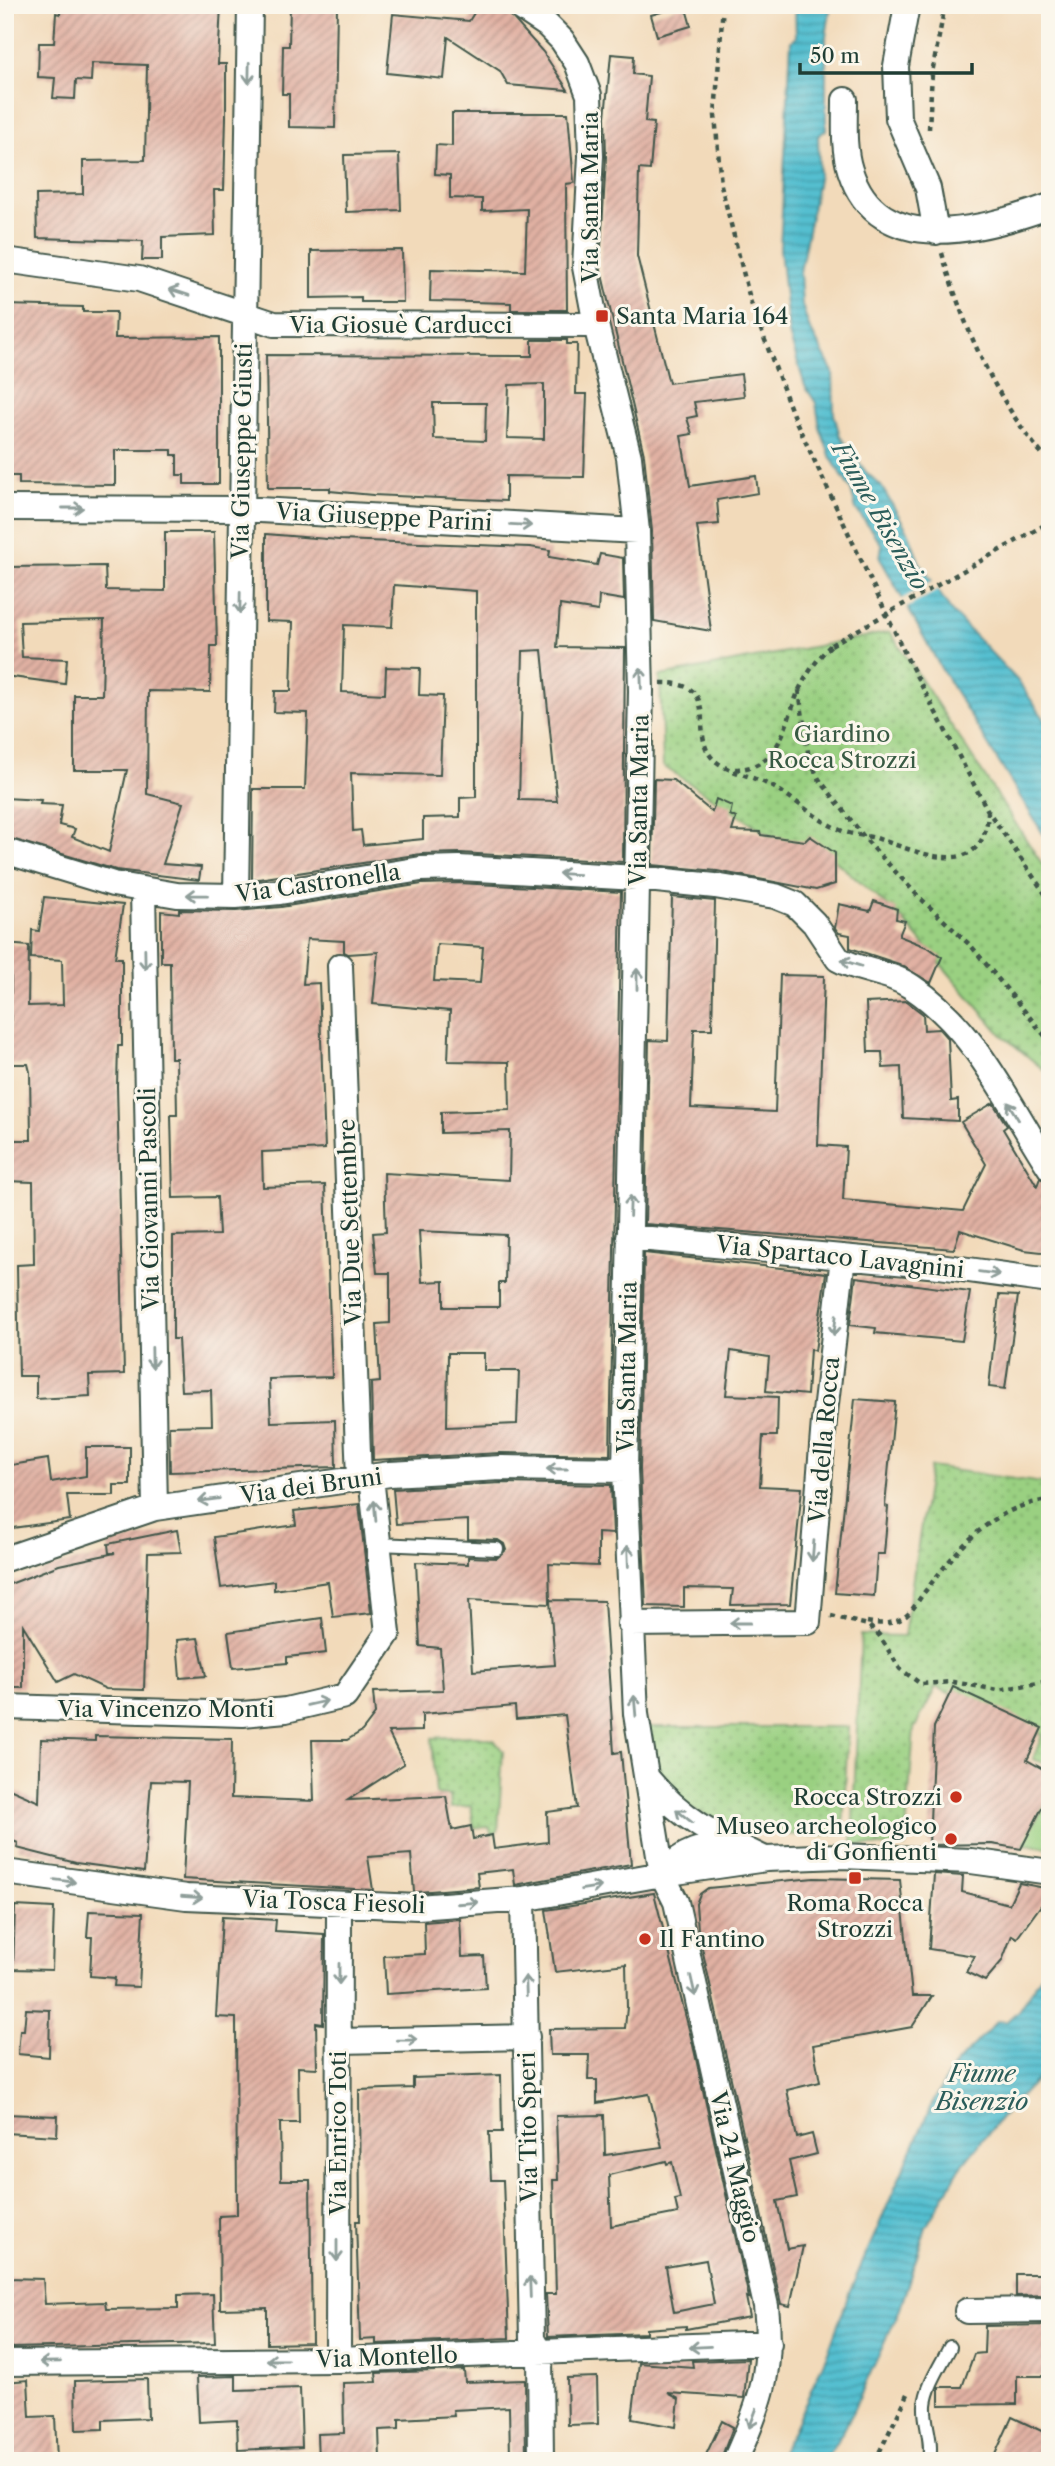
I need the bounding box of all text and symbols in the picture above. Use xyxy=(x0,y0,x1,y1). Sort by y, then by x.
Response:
scale bar xyxy=(800,32,971,76)
text: 50 m xyxy=(810,43,860,68)
one-way arrow xyxy=(242,62,255,85)
street label: Via Santa Maria xyxy=(576,110,604,284)
one-way arrow xyxy=(168,285,190,298)
place label: Santa Maria 164 xyxy=(616,302,789,330)
marker: Santa Maria 164 xyxy=(594,308,610,324)
street label: Via Giosuè Carducci xyxy=(289,311,512,339)
street label: Via Giuseppe Giusti xyxy=(226,343,258,560)
water label: Fiume Bisenzio xyxy=(825,435,935,595)
street label: Via Giuseppe Parini xyxy=(274,497,493,537)
one-way arrow xyxy=(62,501,85,515)
one-way arrow xyxy=(509,518,532,531)
one-way arrow xyxy=(233,591,247,614)
one-way arrow xyxy=(634,666,648,689)
street label: Via Santa Maria xyxy=(623,713,655,887)
park label: Giardino Rocca Strozzi xyxy=(768,720,917,774)
street label: Via Castronella xyxy=(233,857,403,909)
one-way arrow xyxy=(558,868,581,881)
one-way arrow xyxy=(185,889,208,902)
one-way arrow xyxy=(138,947,152,970)
one-way arrow xyxy=(841,956,863,969)
one-way arrow xyxy=(630,967,644,990)
street label: Via Giovanni Pascoli xyxy=(133,1087,165,1312)
one-way arrow xyxy=(1006,1101,1020,1121)
street label: Via Due Settembre xyxy=(332,1118,368,1327)
one-way arrow xyxy=(624,1195,637,1218)
street label: Via Spartaco Lavagnini xyxy=(714,1230,965,1284)
one-way arrow xyxy=(978,1266,1000,1279)
street label: Via Santa Maria xyxy=(611,1280,643,1454)
one-way arrow xyxy=(828,1313,841,1336)
one-way arrow xyxy=(145,1346,159,1369)
street label: Via della Rocca xyxy=(803,1355,845,1525)
street label: Via dei Bruni xyxy=(237,1462,384,1510)
one-way arrow xyxy=(545,1462,568,1476)
one-way arrow xyxy=(198,1494,221,1507)
one-way arrow xyxy=(368,1500,381,1523)
one-way arrow xyxy=(806,1539,819,1562)
one-way arrow xyxy=(621,1545,634,1568)
one-way arrow xyxy=(729,1616,752,1630)
street label: Via Vincenzo Monti xyxy=(57,1695,274,1723)
one-way arrow xyxy=(305,1695,328,1709)
one-way arrow xyxy=(628,1695,641,1718)
place label: Rocca Strozzi xyxy=(793,1783,942,1811)
marker: Rocca Strozzi xyxy=(948,1789,964,1805)
one-way arrow xyxy=(676,1808,694,1824)
place label: Museo archeologico di Gonfienti xyxy=(716,1812,937,1866)
marker: Museo archeologico di Gonfienti xyxy=(943,1831,959,1847)
marker: Roma Rocca Strozzi xyxy=(847,1870,863,1886)
one-way arrow xyxy=(53,1875,75,1888)
one-way arrow xyxy=(579,1881,602,1894)
street label: Via Tosca Fiesoli xyxy=(241,1885,426,1919)
place label: Roma Rocca Strozzi xyxy=(786,1889,924,1943)
one-way arrow xyxy=(180,1891,203,1904)
one-way arrow xyxy=(456,1896,479,1909)
place label: Il Fantino xyxy=(659,1925,765,1953)
marker: Il Fantino xyxy=(637,1931,653,1947)
one-way arrow xyxy=(332,1962,346,1985)
one-way arrow xyxy=(687,1974,700,1997)
one-way arrow xyxy=(520,1975,533,1998)
one-way arrow xyxy=(395,2033,418,2047)
street label: Via Enrico Toti xyxy=(324,2051,352,2216)
street label: Via Tito Speri xyxy=(513,2051,543,2204)
water label: Fiume Bisenzio xyxy=(934,2059,1028,2116)
street label: Via 24 Maggio xyxy=(704,2088,766,2246)
one-way arrow xyxy=(330,2239,344,2262)
one-way arrow xyxy=(524,2276,537,2299)
one-way arrow xyxy=(689,2340,712,2353)
street label: Via Montello xyxy=(315,2341,458,2373)
one-way arrow xyxy=(266,2353,289,2367)
one-way arrow xyxy=(39,2355,62,2369)
one-way arrow xyxy=(746,2407,759,2429)

